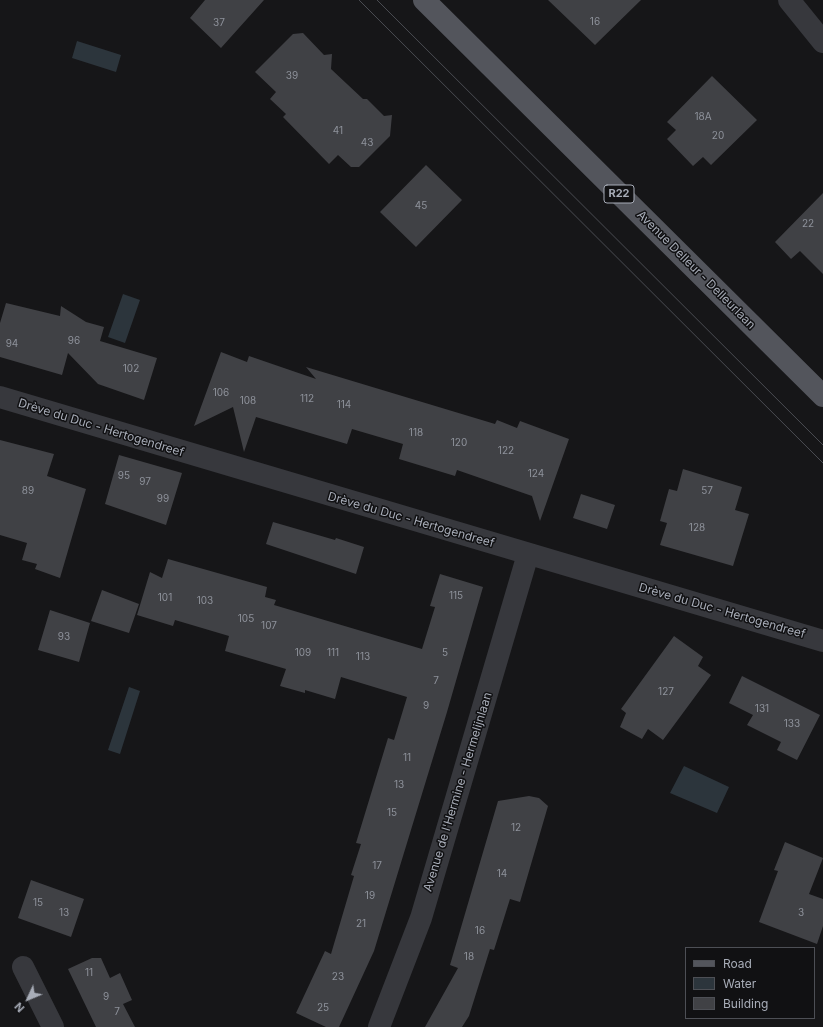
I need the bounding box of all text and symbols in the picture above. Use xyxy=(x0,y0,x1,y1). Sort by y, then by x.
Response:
house number: 16 xyxy=(590,16,600,28)
house number: 37 xyxy=(213,17,225,29)
house number: 39 xyxy=(286,70,298,82)
house number: 18A xyxy=(694,111,712,123)
house number: 41 xyxy=(333,125,343,137)
house number: 20 xyxy=(712,130,724,142)
house number: 43 xyxy=(361,137,373,149)
road number: R22 xyxy=(604,185,634,203)
house number: 45 xyxy=(415,200,427,212)
street label: Avenue Delleur - Delleurlaan xyxy=(634,208,758,332)
house number: 22 xyxy=(802,218,814,230)
house number: 96 xyxy=(68,335,80,347)
house number: 94 xyxy=(6,338,18,350)
house number: 102 xyxy=(123,363,139,375)
house number: 106 xyxy=(213,387,229,399)
house number: 112 xyxy=(300,393,314,405)
house number: 108 xyxy=(240,395,256,407)
street label: Drève du Duc - Hertogendreef xyxy=(16,396,186,460)
house number: 114 xyxy=(337,399,351,411)
house number: 118 xyxy=(409,427,423,439)
house number: 120 xyxy=(451,437,467,449)
house number: 122 xyxy=(498,445,514,457)
house number: 124 xyxy=(528,468,544,480)
house number: 95 xyxy=(118,470,130,482)
house number: 97 xyxy=(139,476,151,488)
house number: 89 xyxy=(22,485,34,497)
house number: 57 xyxy=(701,485,713,497)
street label: Drève du Duc - Hertogendreef xyxy=(326,489,496,551)
house number: 99 xyxy=(157,493,169,505)
house number: 128 xyxy=(689,522,705,534)
street label: Drève du Duc - Hertogendreef xyxy=(637,580,807,642)
house number: 115 xyxy=(449,590,463,602)
house number: 101 xyxy=(158,592,172,604)
house number: 103 xyxy=(197,595,213,607)
house number: 105 xyxy=(238,613,254,625)
house number: 107 xyxy=(261,620,277,632)
house number: 93 xyxy=(58,631,70,643)
house number: 109 xyxy=(295,647,311,659)
house number: 111 xyxy=(327,647,339,659)
house number: 5 xyxy=(442,647,448,659)
house number: 113 xyxy=(356,651,370,663)
house number: 7 xyxy=(433,675,439,687)
house number: 127 xyxy=(658,686,674,698)
street label: Avenue de l'Hermine - Hermelijnlaan xyxy=(421,691,495,893)
house number: 9 xyxy=(423,700,429,712)
house number: 131 xyxy=(755,703,769,715)
house number: 133 xyxy=(784,718,800,730)
house number: 11 xyxy=(403,752,411,764)
house number: 13 xyxy=(394,779,404,791)
house number: 15 xyxy=(387,807,397,819)
house number: 12 xyxy=(511,822,521,834)
house number: 17 xyxy=(372,860,382,872)
house number: 14 xyxy=(497,868,507,880)
house number: 19 xyxy=(365,890,375,902)
house number: 15 xyxy=(33,897,43,909)
house number: 13 xyxy=(59,907,69,919)
house number: 3 xyxy=(798,907,804,919)
house number: 21 xyxy=(356,918,366,930)
house number: 16 xyxy=(475,925,485,937)
legend xyxy=(685,947,815,1019)
house number: 18 xyxy=(464,951,474,963)
text: Road xyxy=(723,956,752,971)
house number: 11 xyxy=(85,967,93,979)
house number: 23 xyxy=(332,971,344,983)
text: Water xyxy=(723,976,756,991)
north arrow xyxy=(8,979,48,1019)
house number: 9 xyxy=(103,991,109,1003)
text: Building xyxy=(723,996,768,1011)
text: N xyxy=(11,999,27,1015)
house number: 25 xyxy=(317,1002,329,1014)
house number: 7 xyxy=(114,1006,120,1018)

